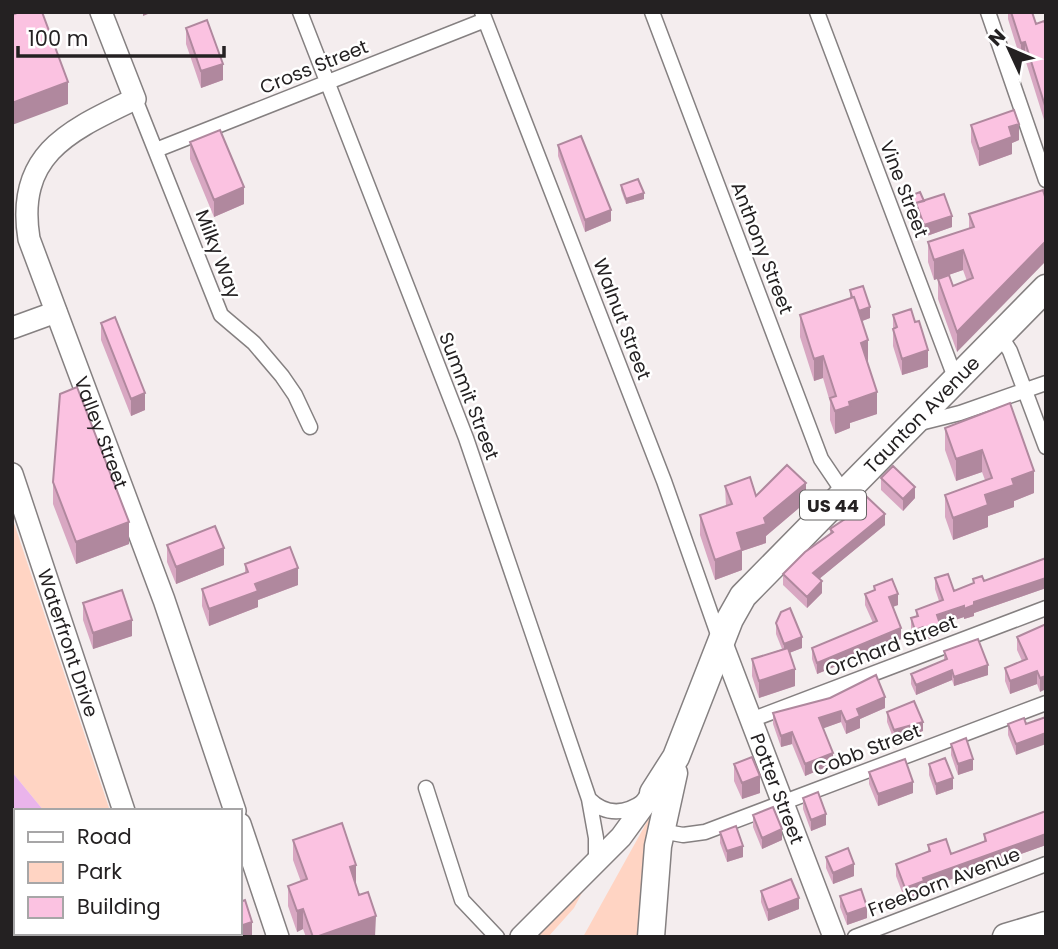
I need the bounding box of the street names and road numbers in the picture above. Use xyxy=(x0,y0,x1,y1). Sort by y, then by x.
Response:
street label: Cross Street xyxy=(256,33,372,101)
street label: Vine Street xyxy=(873,136,935,242)
street label: Anthony Street xyxy=(724,178,800,318)
street label: Milky Way xyxy=(189,206,247,303)
street label: Walnut Street xyxy=(586,254,658,384)
street label: Summit Street xyxy=(432,328,506,464)
street label: Taunton Avenue xyxy=(858,350,986,479)
street label: Valley Street xyxy=(68,372,135,493)
road number: US 44 xyxy=(800,490,866,520)
street label: Waterfront Drive xyxy=(31,565,105,721)
street label: Orchard Street xyxy=(821,608,961,684)
street label: Cobb Street xyxy=(809,717,925,783)
street label: Potter Street xyxy=(744,729,811,848)
street label: Freeborn Avenue xyxy=(864,841,1024,923)

